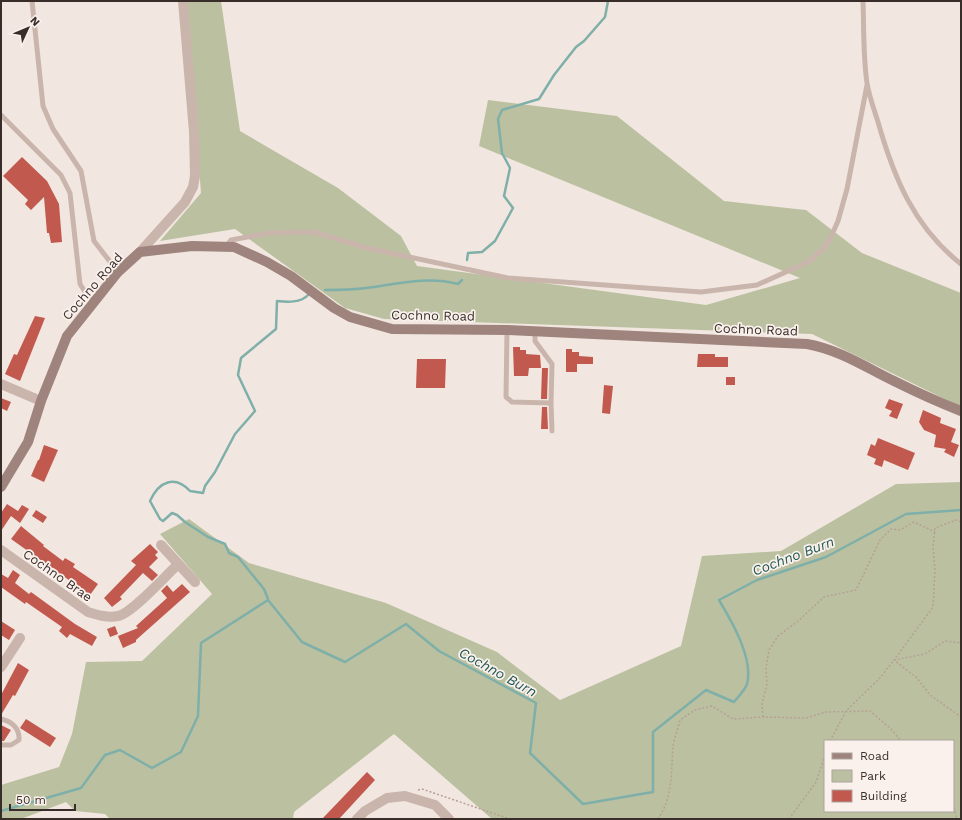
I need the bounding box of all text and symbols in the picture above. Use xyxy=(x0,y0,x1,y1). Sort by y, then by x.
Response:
north arrow xyxy=(8,8,48,48)
text: N xyxy=(27,14,42,29)
street label: Cochno Road xyxy=(59,250,126,323)
street label: Cochno Road xyxy=(391,307,475,324)
street label: Cochno Road xyxy=(714,321,798,338)
water label: Cochno Burn xyxy=(750,533,836,579)
street label: Cochno Brae xyxy=(20,546,95,605)
water label: Cochno Burn xyxy=(456,644,540,700)
legend xyxy=(824,740,954,812)
text: Road xyxy=(860,749,889,763)
text: Park xyxy=(860,769,886,783)
scale bar xyxy=(10,786,75,812)
text: Building xyxy=(860,789,907,803)
text: 50 m xyxy=(16,793,46,807)

